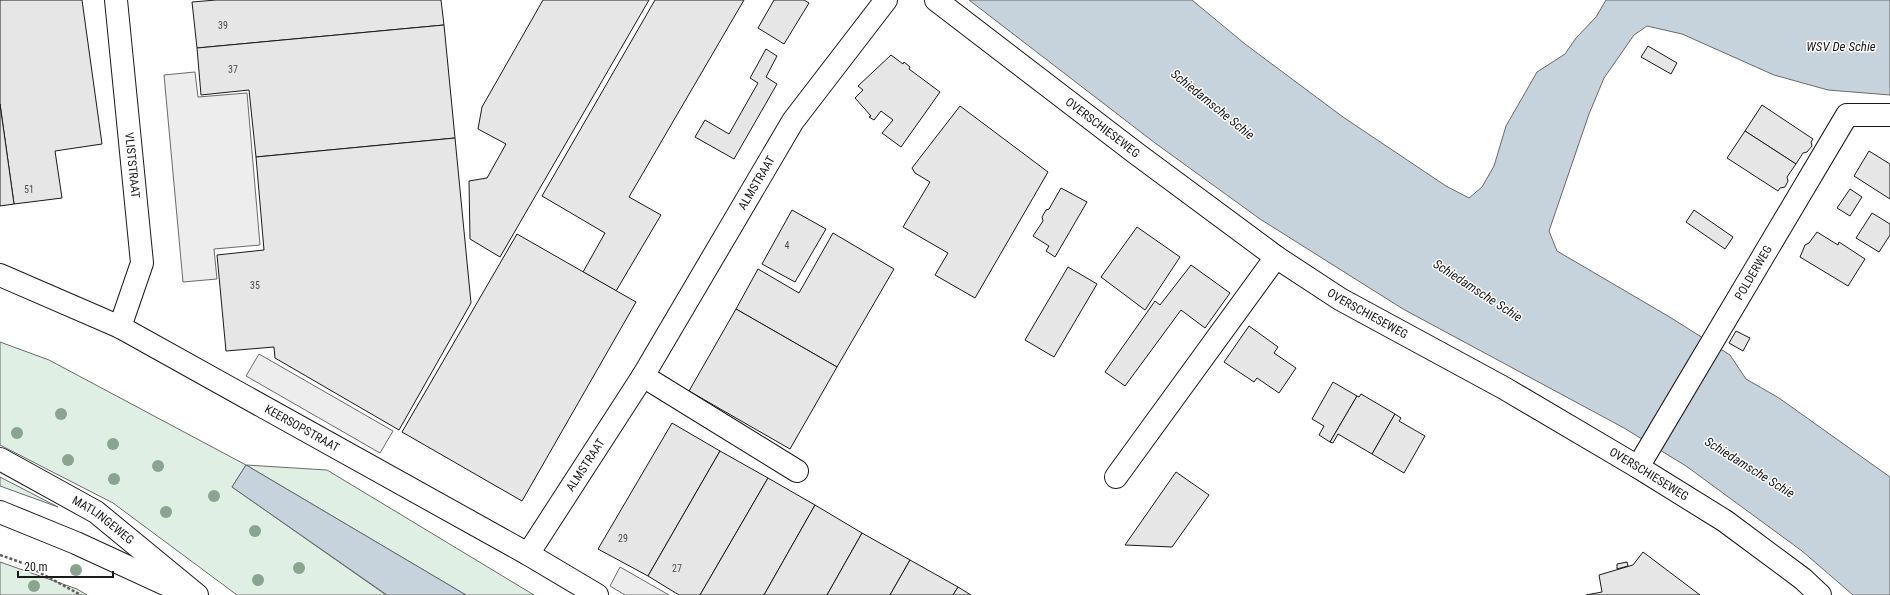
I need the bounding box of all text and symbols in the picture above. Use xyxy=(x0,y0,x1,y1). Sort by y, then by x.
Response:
house number: 39 xyxy=(218,20,228,31)
water label: WSV De Schie xyxy=(1806,39,1876,54)
house number: 37 xyxy=(228,64,238,75)
water label: Schiedamsche Schie xyxy=(1168,66,1257,143)
street label: OVERSCHIESEWEG xyxy=(1063,95,1143,161)
street label: VLISTSTRAAT xyxy=(122,132,143,199)
street label: ALMSTRAAT xyxy=(735,153,778,212)
house number: 51 xyxy=(24,184,34,195)
house number: 4 xyxy=(785,240,790,251)
street label: POLDERWEG xyxy=(1732,243,1775,302)
water label: Schiedamsche Schie xyxy=(1431,256,1525,325)
house number: 35 xyxy=(250,280,260,291)
street label: OVERSCHIESEWEG xyxy=(1325,286,1410,342)
street label: KEERSOPSTRAAT xyxy=(262,402,342,455)
water label: Schiedamsche Schie xyxy=(1702,434,1797,501)
street label: ALMSTRAAT xyxy=(563,436,608,494)
street label: OVERSCHIESEWEG xyxy=(1607,445,1691,504)
street label: MATLINGEWEG xyxy=(70,493,137,547)
house number: 29 xyxy=(618,533,628,544)
scale bar xyxy=(18,553,113,579)
text: 20 m xyxy=(24,560,48,574)
house number: 27 xyxy=(672,563,682,574)

